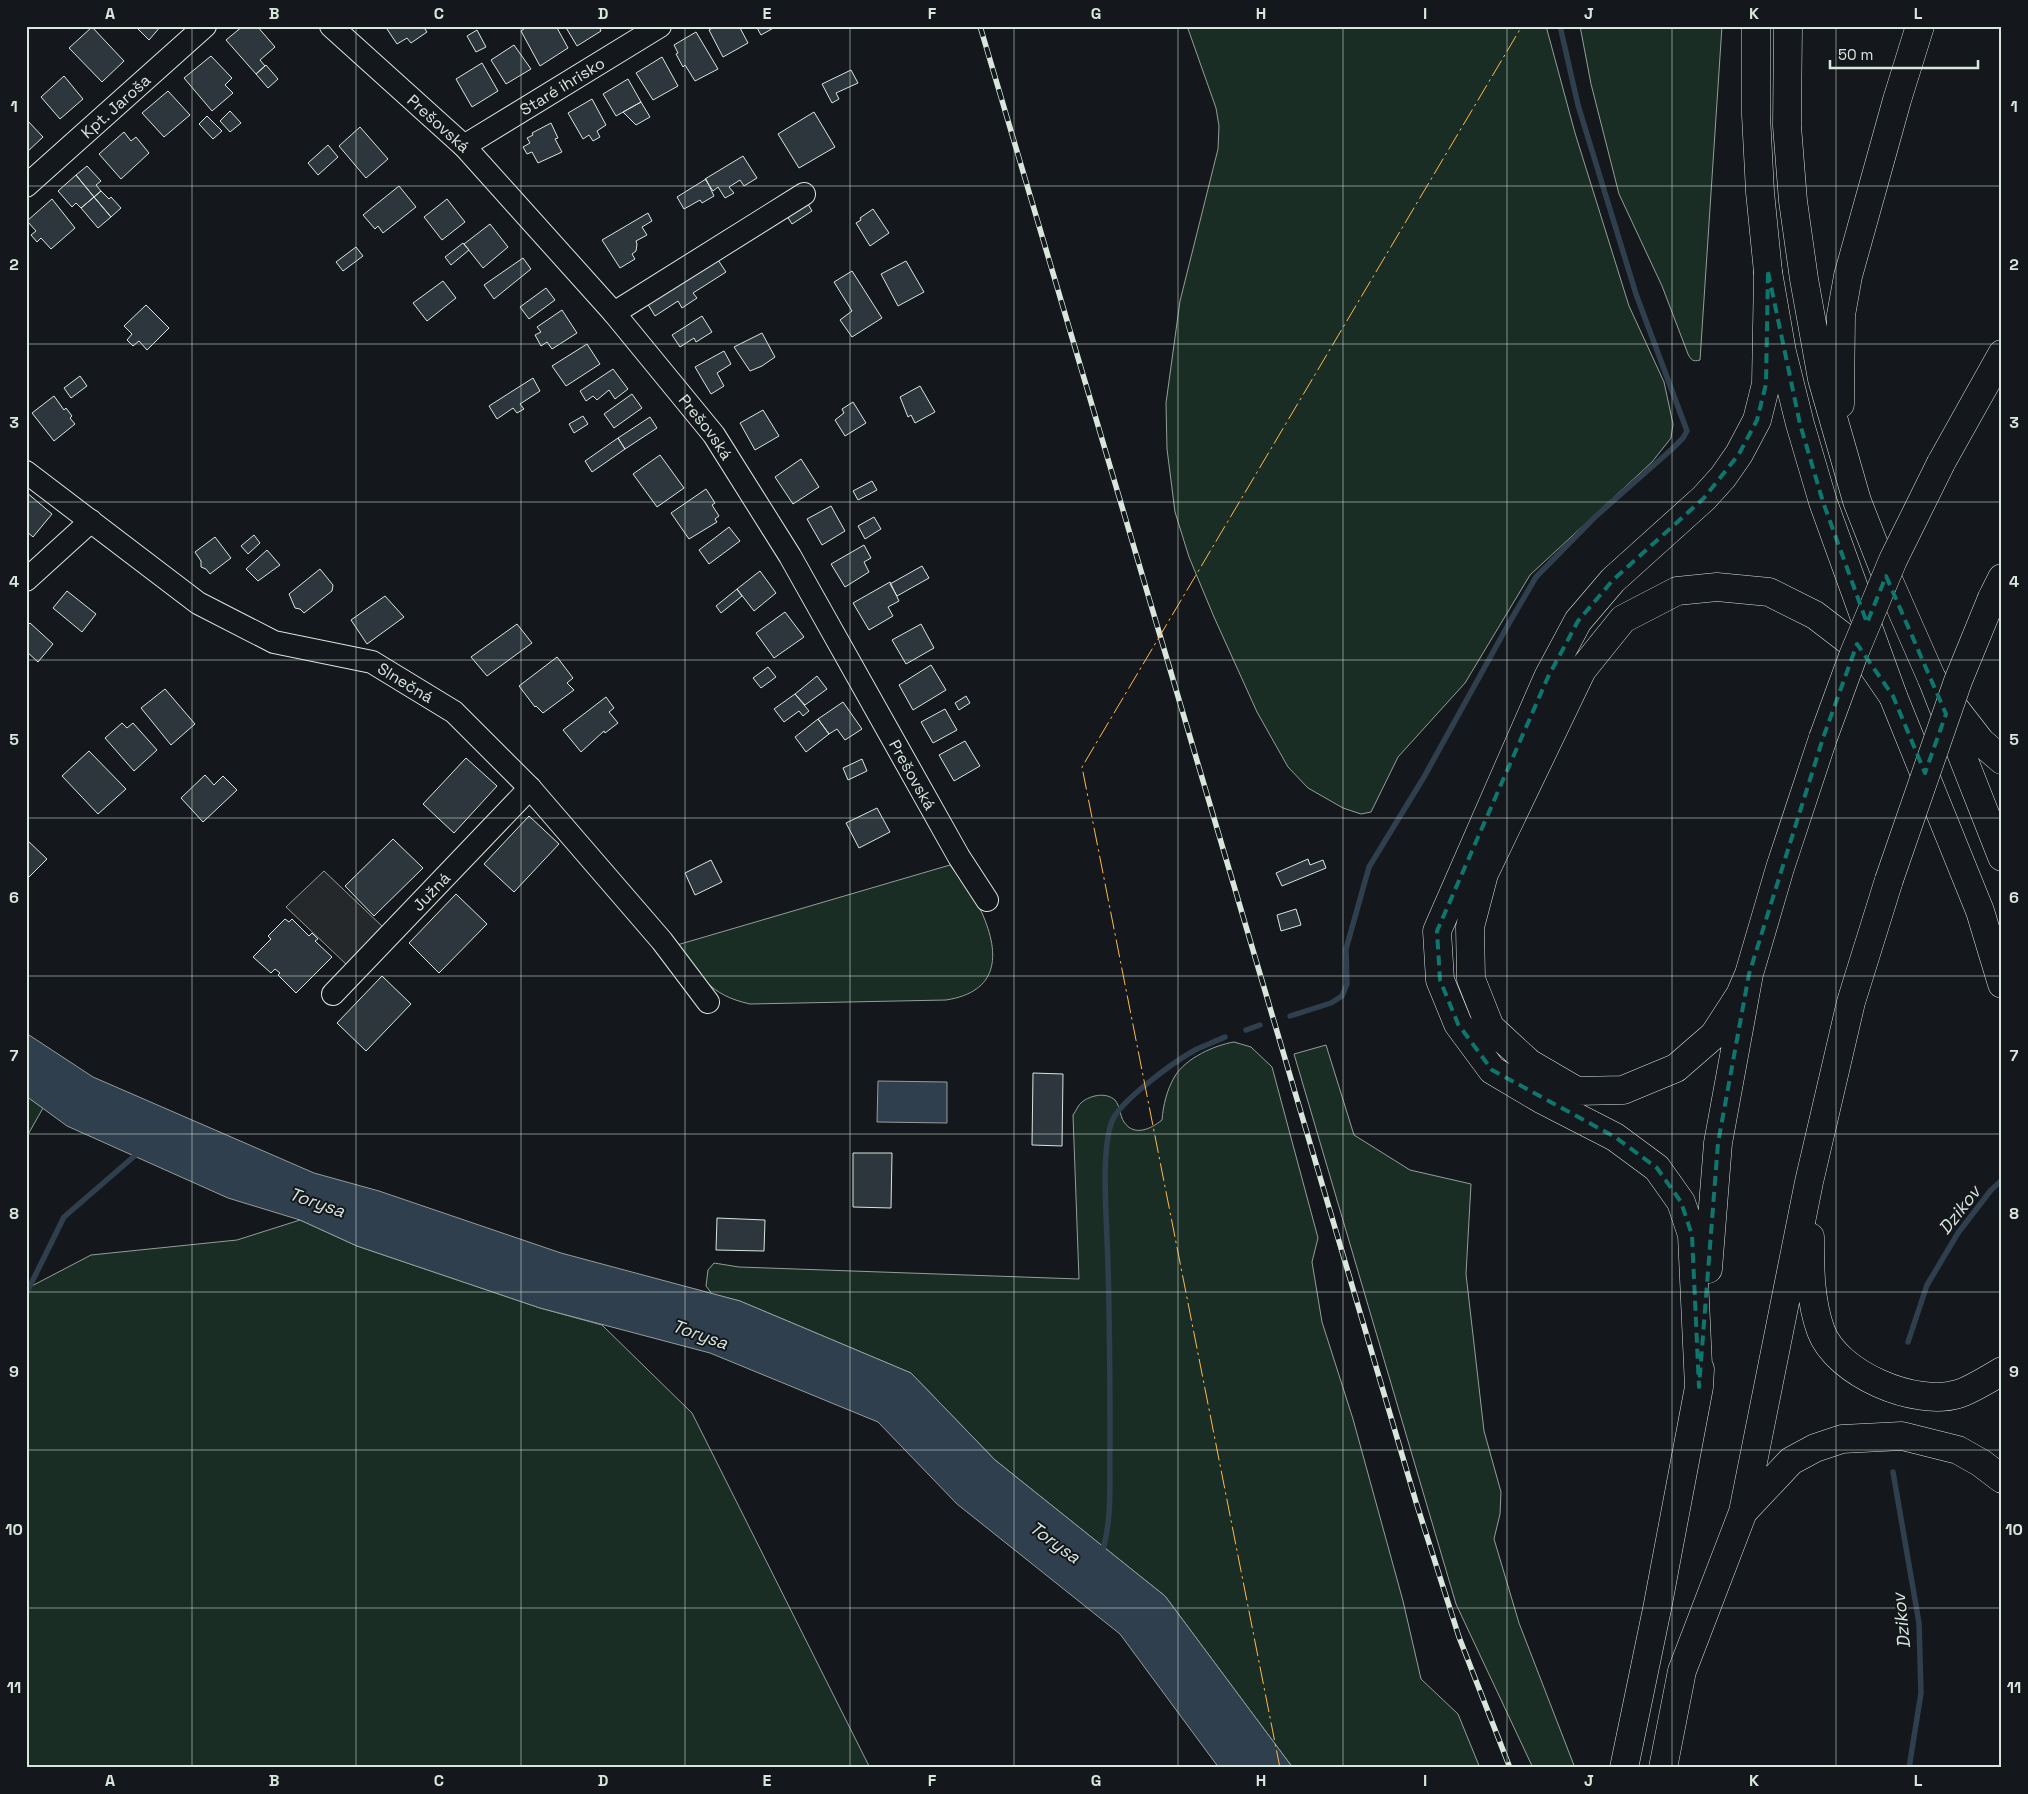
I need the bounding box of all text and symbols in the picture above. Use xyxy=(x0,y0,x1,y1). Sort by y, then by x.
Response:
text: A xyxy=(105,3,115,24)
text: B xyxy=(269,3,279,24)
text: C xyxy=(434,3,444,24)
text: D xyxy=(598,3,608,24)
text: E xyxy=(763,3,772,24)
text: F xyxy=(928,3,937,24)
text: G xyxy=(1091,3,1101,24)
text: H xyxy=(1256,3,1266,24)
text: I xyxy=(1423,3,1427,24)
text: J xyxy=(1584,3,1594,24)
text: K xyxy=(1749,3,1759,24)
text: L xyxy=(1914,3,1923,24)
scale bar xyxy=(1830,38,1978,70)
text: 50 m xyxy=(1838,45,1873,64)
street label: Staré ihrisko xyxy=(516,52,608,120)
street label: Kpt. Jaroša xyxy=(76,69,155,143)
street label: Prešovská xyxy=(403,89,474,157)
text: 1 xyxy=(10,96,18,117)
text: 1 xyxy=(2010,96,2018,117)
text: 2 xyxy=(9,254,19,275)
text: 2 xyxy=(2009,254,2019,275)
street label: Prešovská xyxy=(674,390,737,464)
text: 3 xyxy=(9,412,19,433)
text: 3 xyxy=(2009,412,2019,433)
text: 4 xyxy=(9,571,19,592)
text: 4 xyxy=(2009,571,2019,592)
street label: Slnečná xyxy=(374,657,437,707)
text: 5 xyxy=(9,729,19,750)
text: 5 xyxy=(2009,729,2019,750)
street label: Prešovská xyxy=(885,736,941,814)
street label: Južná xyxy=(408,867,455,915)
text: 6 xyxy=(9,887,19,908)
text: 6 xyxy=(2009,887,2019,908)
text: 7 xyxy=(10,1045,19,1066)
text: 7 xyxy=(2010,1045,2019,1066)
water label: Dzikov xyxy=(1933,1179,1987,1239)
water label: Torysa xyxy=(286,1182,349,1222)
text: 8 xyxy=(9,1203,19,1224)
text: 8 xyxy=(2009,1203,2019,1224)
water label: Torysa xyxy=(669,1314,732,1354)
text: 9 xyxy=(9,1361,19,1382)
text: 9 xyxy=(2009,1361,2019,1382)
water label: Torysa xyxy=(1025,1516,1086,1569)
text: 10 xyxy=(5,1519,23,1540)
text: 10 xyxy=(2005,1519,2023,1540)
water label: Dzikov xyxy=(1886,1590,1915,1650)
text: 11 xyxy=(7,1677,21,1698)
text: 11 xyxy=(2007,1677,2021,1698)
text: A xyxy=(105,1770,115,1791)
text: B xyxy=(269,1770,279,1791)
text: C xyxy=(434,1770,444,1791)
text: D xyxy=(598,1770,608,1791)
text: E xyxy=(763,1770,772,1791)
text: F xyxy=(928,1770,937,1791)
text: G xyxy=(1091,1770,1101,1791)
text: H xyxy=(1256,1770,1266,1791)
text: I xyxy=(1423,1770,1427,1791)
text: J xyxy=(1584,1770,1594,1791)
text: K xyxy=(1749,1770,1759,1791)
text: L xyxy=(1914,1770,1923,1791)

